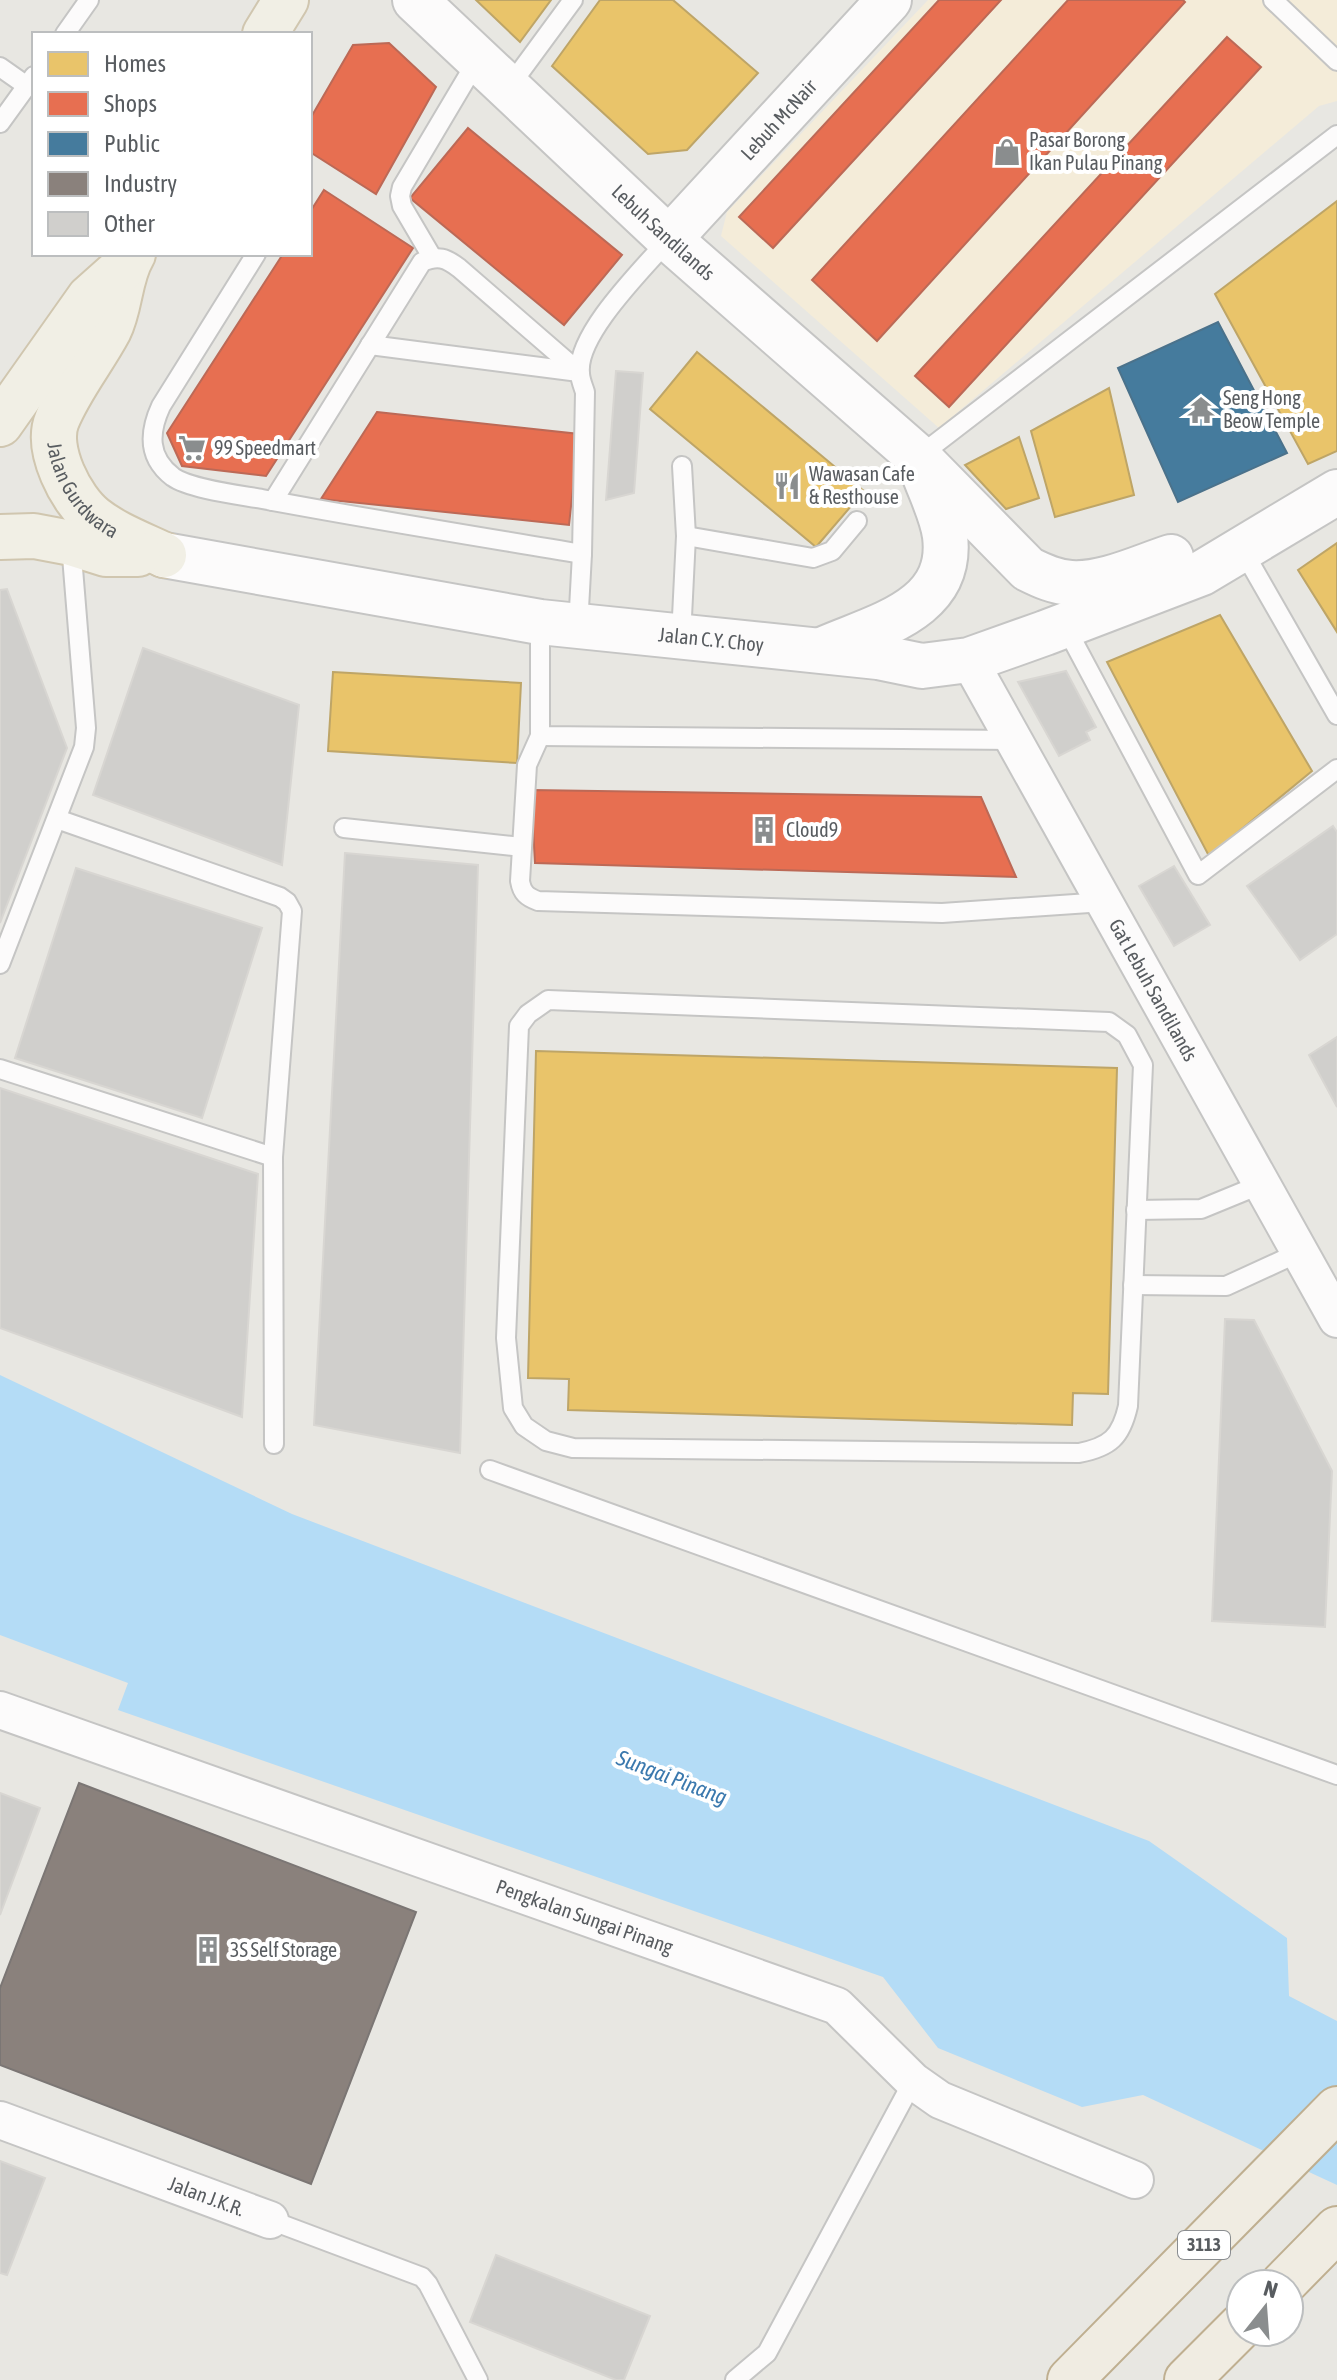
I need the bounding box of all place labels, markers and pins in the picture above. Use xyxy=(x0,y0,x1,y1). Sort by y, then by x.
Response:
place label: Pasar Borong Ikan Pulau Pinang xyxy=(1029,128,1163,174)
shop icon: Pasar Borong Ikan Pulau Pinang xyxy=(992,137,1022,167)
place label: Seng Hong Beow Temple xyxy=(1223,386,1320,432)
temple icon: Seng Hong Beow Temple xyxy=(1186,395,1216,425)
supermarket icon: 99 Speedmart xyxy=(177,433,207,463)
place label: 99 Speedmart xyxy=(214,436,316,459)
place label: Wawasan Cafe & Resthouse xyxy=(809,462,915,508)
restaurant icon: Wawasan Cafe & Resthouse xyxy=(772,471,802,501)
building icon: Cloud9 xyxy=(749,815,779,845)
place label: Cloud9 xyxy=(786,818,838,841)
building icon: 3S Self Storage xyxy=(193,1935,223,1965)
place label: 3S Self Storage xyxy=(230,1938,337,1961)

